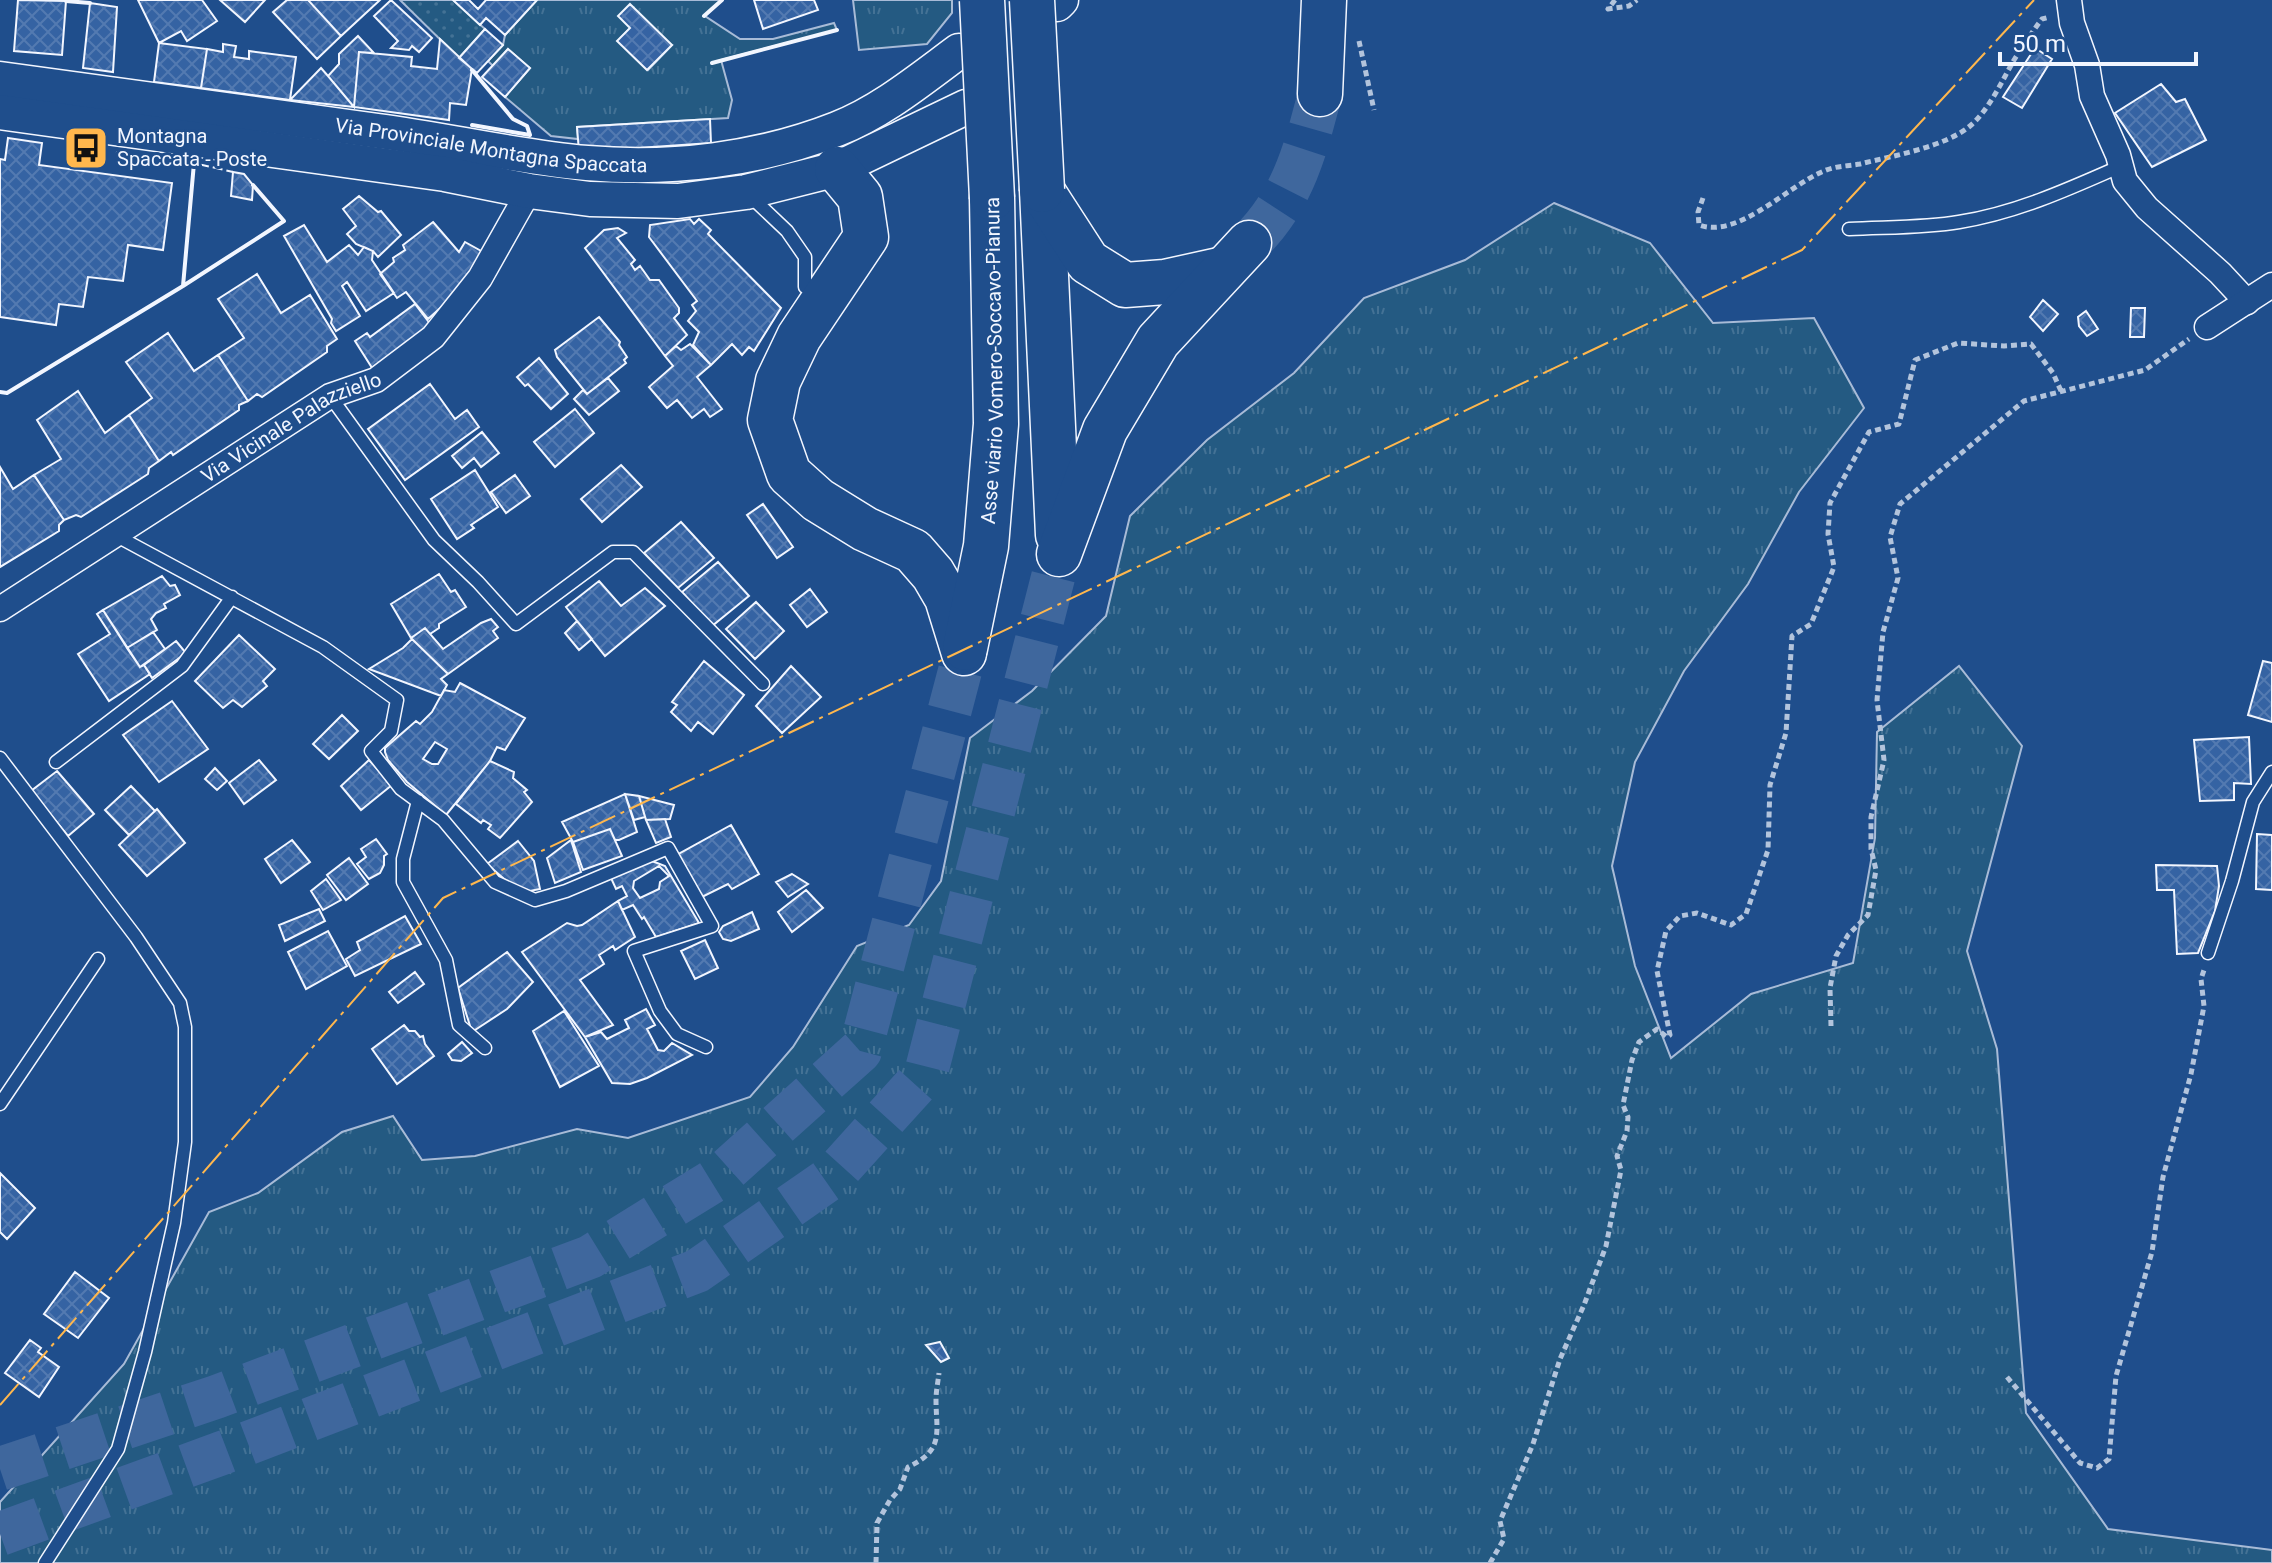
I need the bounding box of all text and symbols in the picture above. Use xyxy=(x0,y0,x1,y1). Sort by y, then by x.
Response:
scale bar xyxy=(2000,16,2196,66)
text: 50 m xyxy=(2012,30,2066,58)
street label: Via Provinciale Montagna Spaccata xyxy=(334,113,647,177)
bus stop icon: Montagna Spaccata - Poste xyxy=(62,124,110,172)
place label: Montagna Spaccata - Poste xyxy=(117,124,267,171)
street label: Asse viario Vomero-Soccavo-Pianura xyxy=(976,197,1008,525)
street label: Via Vicinale Palazziello xyxy=(197,367,384,488)

